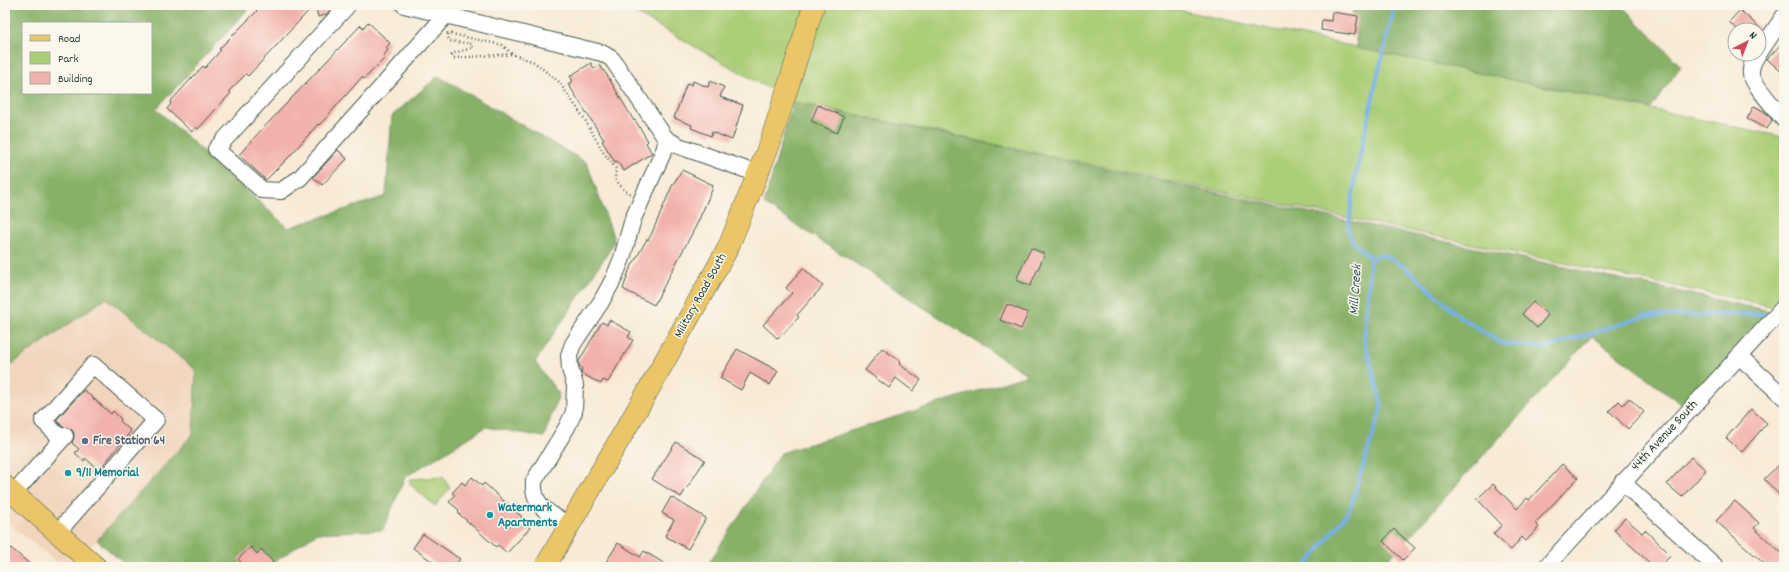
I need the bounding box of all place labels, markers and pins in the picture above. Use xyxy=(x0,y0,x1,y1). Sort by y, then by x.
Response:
place label: Fire Station 64 xyxy=(93,432,165,451)
marker: Fire Station 64 xyxy=(80,436,90,446)
place label: 9/11 Memorial xyxy=(76,464,140,483)
marker: 9/11 Memorial xyxy=(63,468,73,478)
place label: Watermark Apartments xyxy=(498,499,558,533)
marker: Watermark Apartments xyxy=(485,510,495,520)

